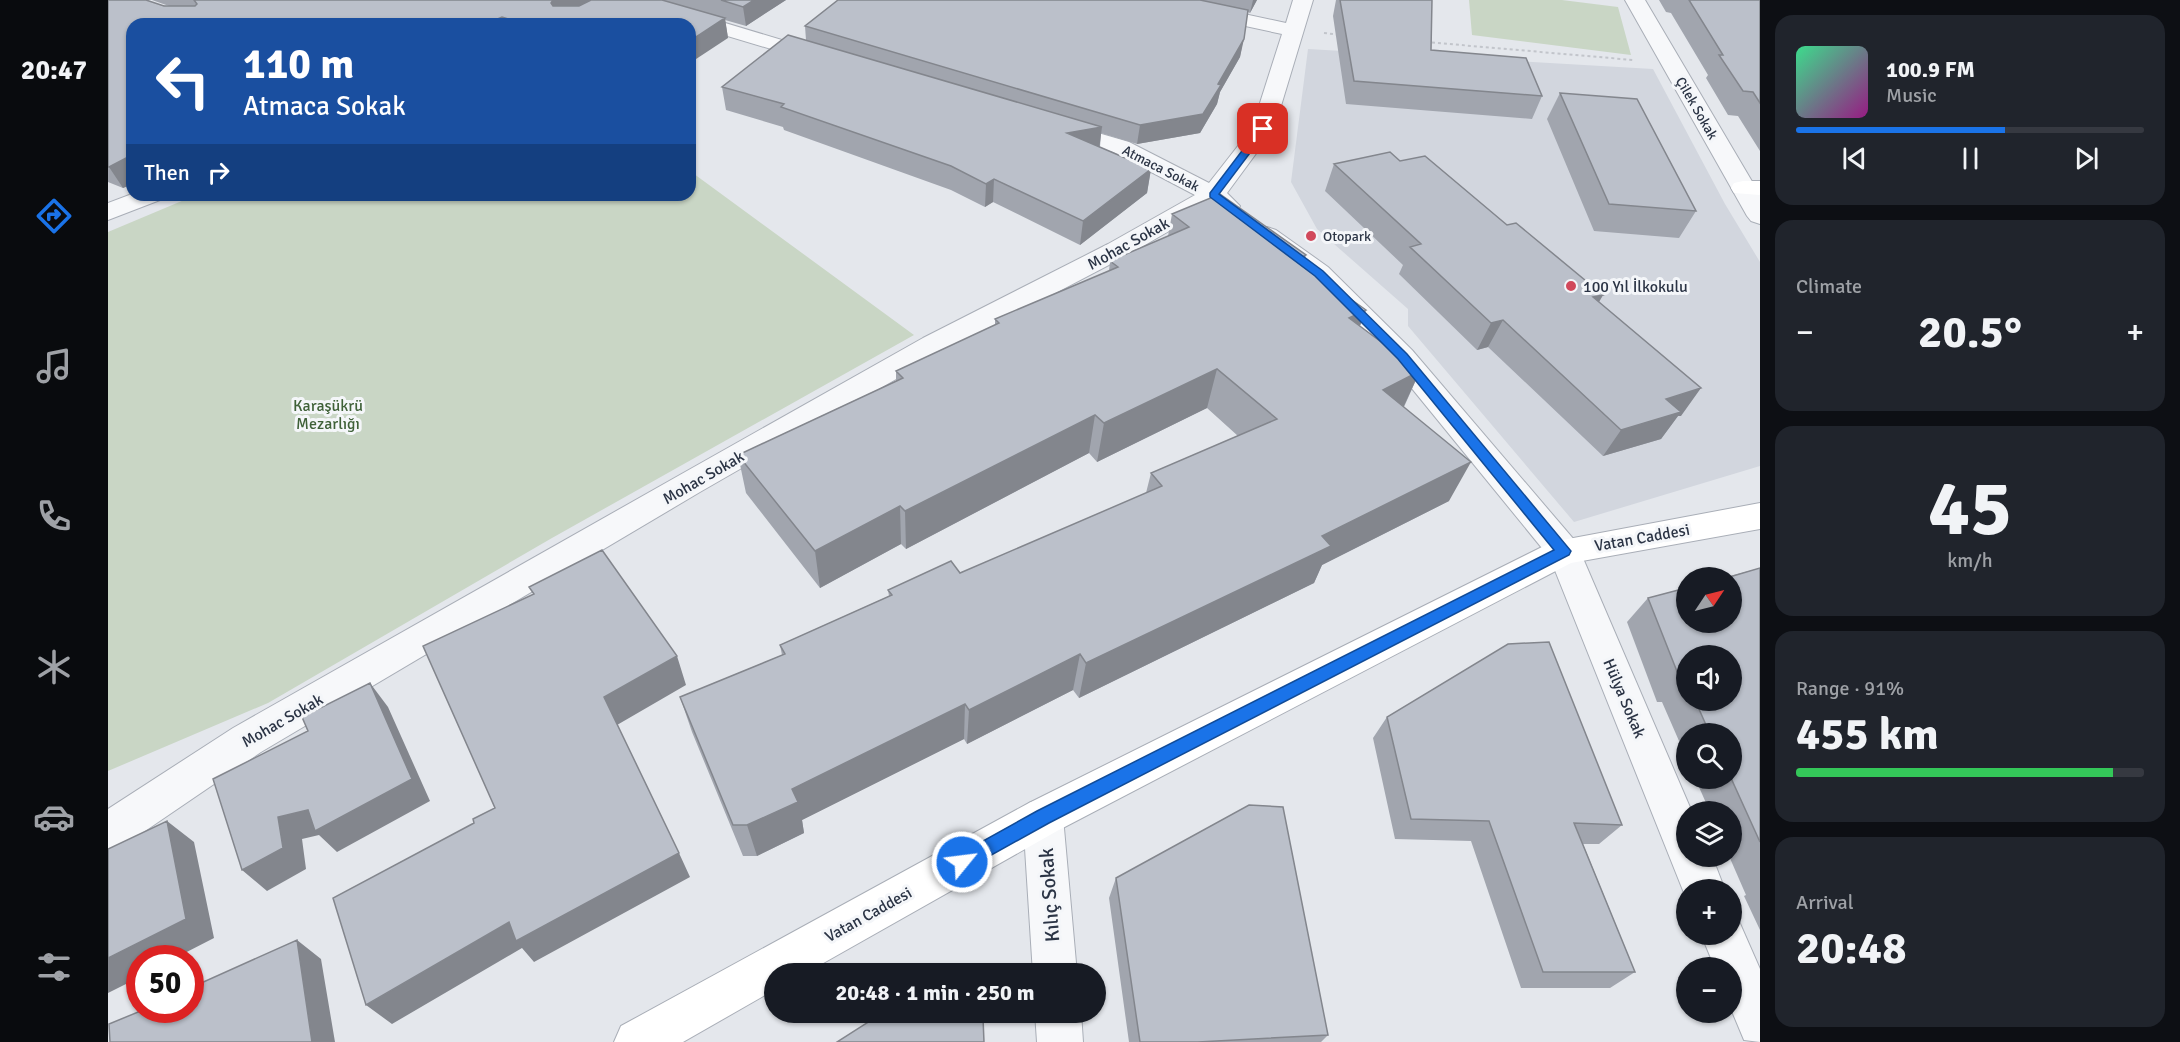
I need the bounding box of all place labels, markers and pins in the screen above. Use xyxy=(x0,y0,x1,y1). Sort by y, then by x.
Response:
pin xyxy=(1237,103,1288,154)
place label: Otopark xyxy=(1323,228,1371,245)
marker: Otopark xyxy=(1304,229,1318,243)
place label: 100 Yıl İlkokulu xyxy=(1583,277,1688,297)
marker: 100 Yıl İlkokulu xyxy=(1564,279,1578,293)

